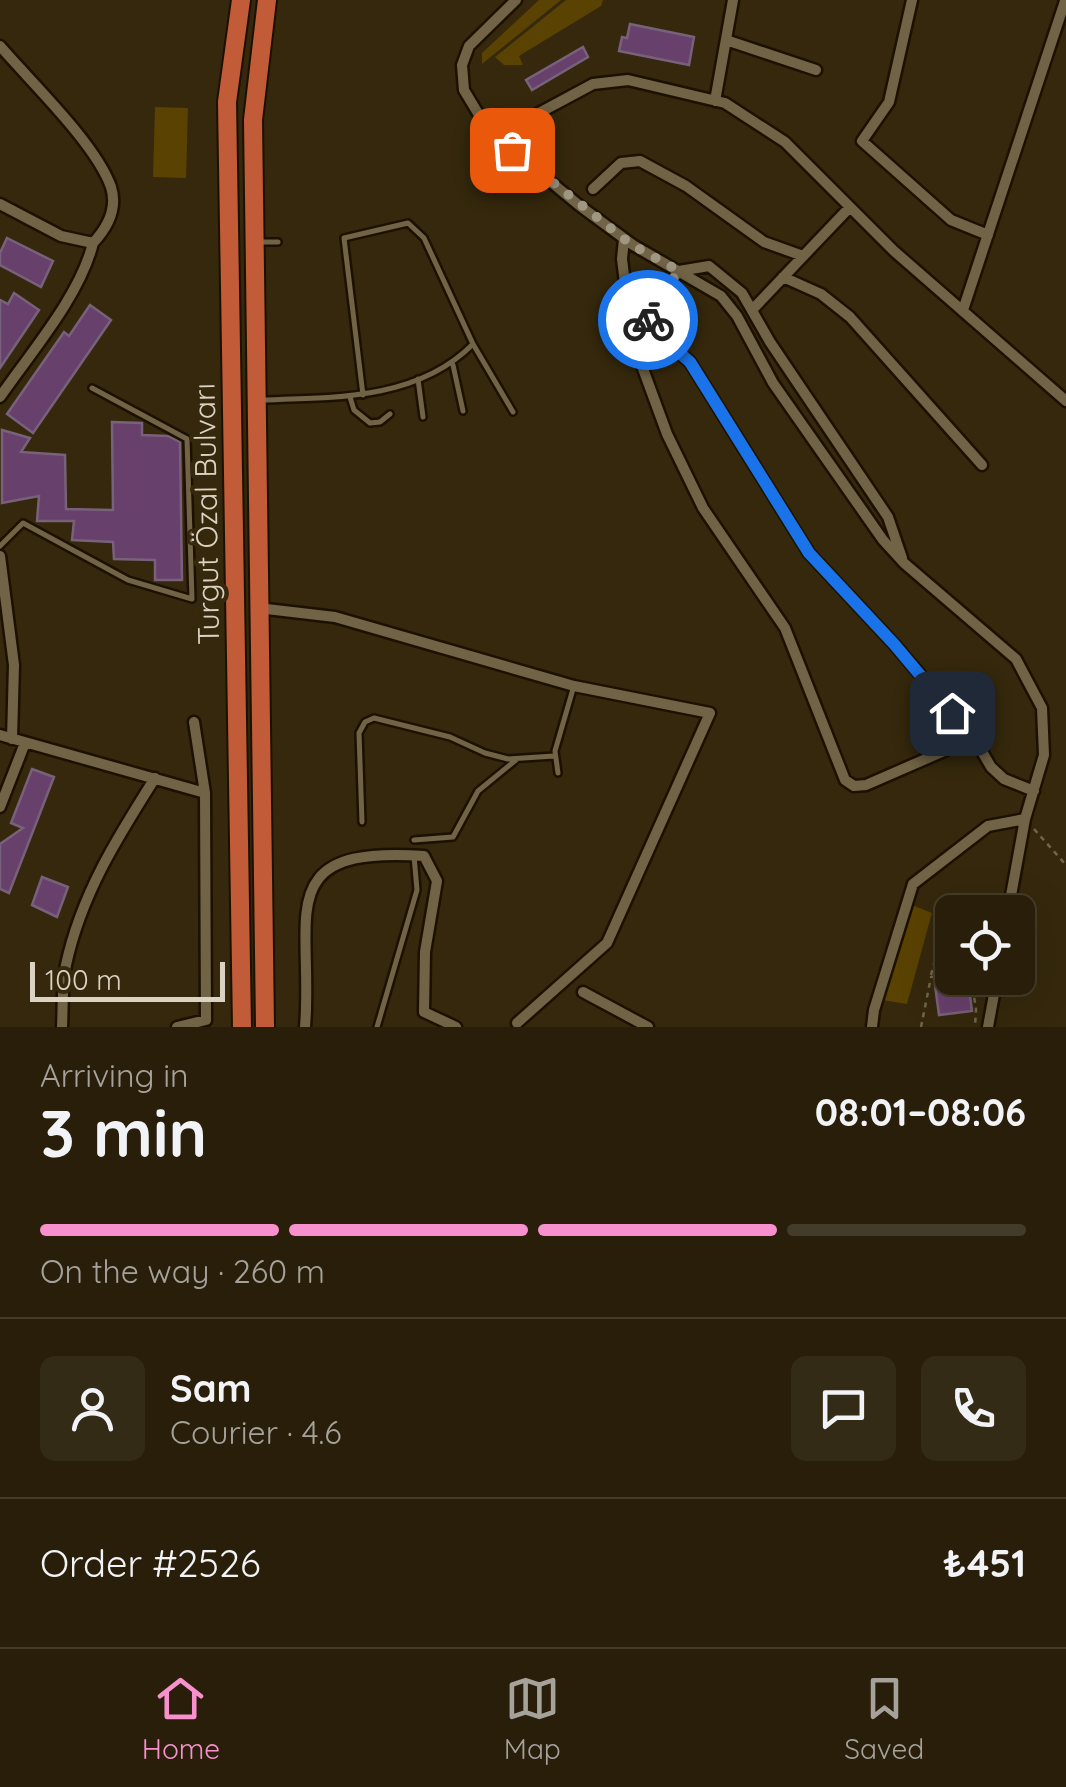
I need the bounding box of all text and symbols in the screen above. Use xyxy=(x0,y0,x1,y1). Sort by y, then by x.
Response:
pin xyxy=(470,108,555,193)
icon: bag xyxy=(485,123,540,178)
courier xyxy=(598,270,698,370)
icon: bike xyxy=(621,293,676,348)
street label: Turgut Özal Bulvarı xyxy=(185,383,227,645)
pin xyxy=(910,671,995,756)
icon: home xyxy=(925,686,980,741)
map controls xyxy=(935,895,1035,995)
button: locate xyxy=(935,895,1035,995)
scale bar xyxy=(30,957,225,1001)
text: 100 m xyxy=(45,962,122,997)
text: Arriving in xyxy=(40,1055,189,1095)
text: 08:01–08:06 xyxy=(815,1088,1026,1136)
text: 3 min xyxy=(40,1092,207,1173)
text: On the way · 260 m xyxy=(40,1251,325,1291)
button: person xyxy=(40,1356,145,1461)
button: chat xyxy=(791,1356,896,1461)
button: phone xyxy=(921,1356,1026,1461)
text: Sam xyxy=(170,1364,252,1412)
text: Courier · 4.6 xyxy=(170,1412,342,1452)
text: Order #2526 xyxy=(40,1539,261,1587)
text: ₺451 xyxy=(943,1539,1026,1587)
tab: Home xyxy=(142,1671,220,1766)
tab: Map xyxy=(504,1671,561,1766)
tab: Saved xyxy=(844,1671,924,1766)

